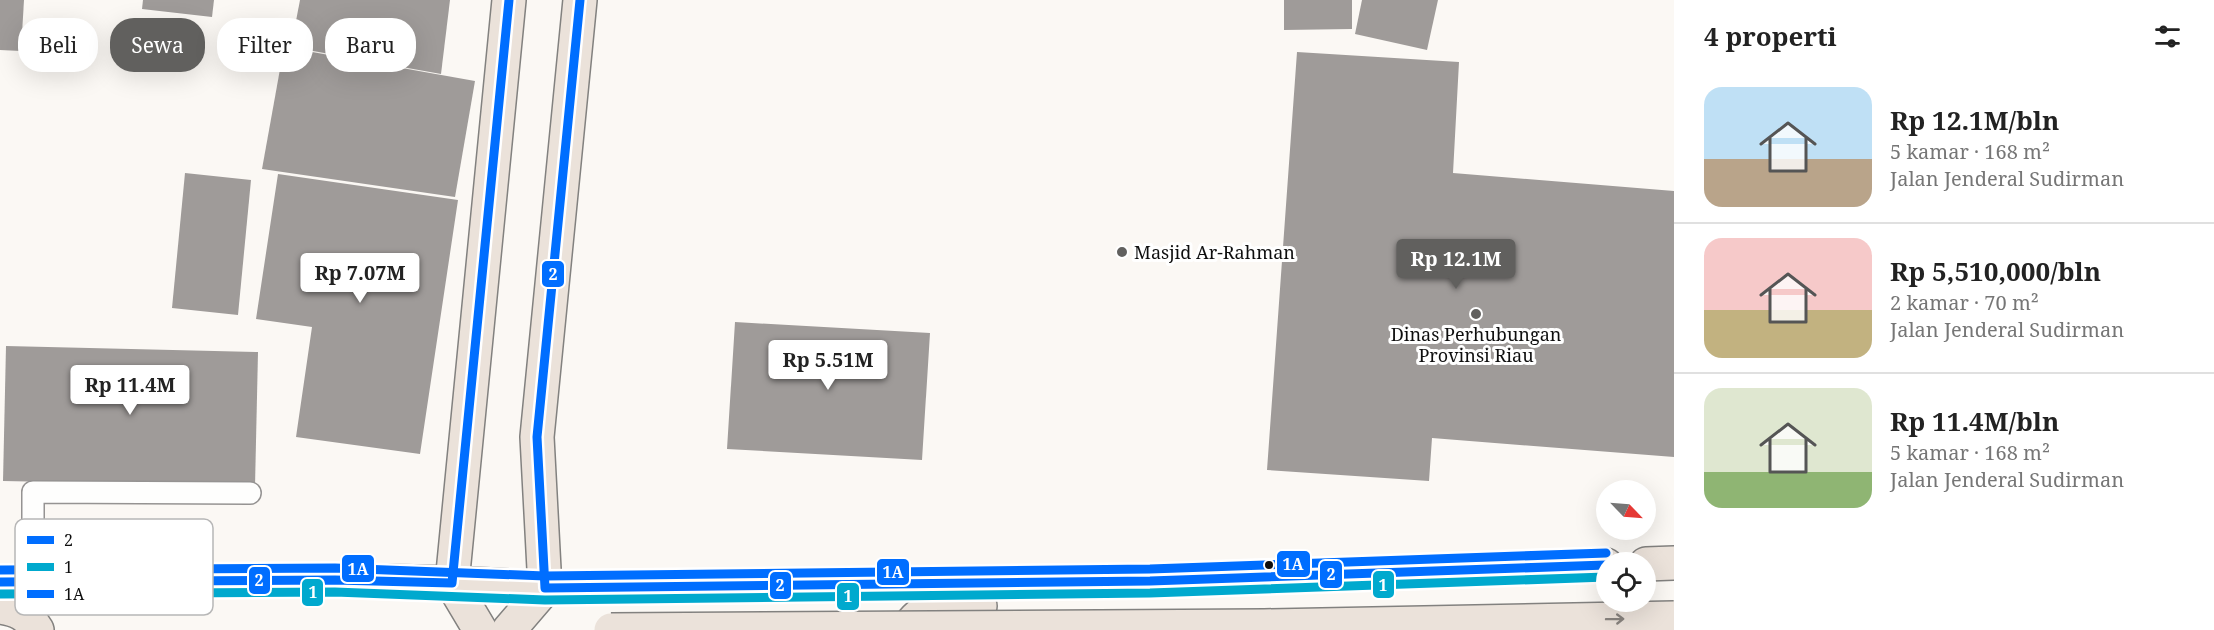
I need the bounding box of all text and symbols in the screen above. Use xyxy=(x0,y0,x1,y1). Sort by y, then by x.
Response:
chip: Beli xyxy=(18,18,98,72)
chip: Sewa xyxy=(110,18,205,72)
chip: Filter xyxy=(217,18,313,72)
chip: Baru xyxy=(325,18,416,72)
text: 4 properti xyxy=(1704,18,1837,54)
icon: filters xyxy=(2151,20,2184,53)
text: Rp 12.1M/bln xyxy=(1890,102,2059,138)
icon: home xyxy=(1752,111,1824,183)
text: 5 kamar · 168 m² xyxy=(1890,138,2050,165)
text: Jalan Jenderal Sudirman xyxy=(1890,165,2124,192)
pin: Rp 12.1M xyxy=(1394,239,1518,290)
place label: Masjid Ar-Rahman xyxy=(1134,240,1295,264)
marker: Masjid Ar-Rahman xyxy=(1115,245,1129,259)
text: Rp 12.1M xyxy=(1410,245,1502,272)
pin: Rp 7.07M xyxy=(298,253,422,304)
text: Rp 5,510,000/bln xyxy=(1890,253,2101,289)
text: Rp 7.07M xyxy=(314,259,406,286)
line badge: 2 xyxy=(541,260,565,288)
icon: home xyxy=(1752,262,1824,334)
text: 2 xyxy=(548,263,558,285)
text: 2 kamar · 70 m² xyxy=(1890,289,2039,316)
marker: Dinas Perhubungan Provinsi Riau xyxy=(1469,307,1483,321)
text: Jalan Jenderal Sudirman xyxy=(1890,316,2124,343)
place label: Dinas Perhubungan Provinsi Riau xyxy=(1391,322,1562,367)
pin: Rp 5.51M xyxy=(766,340,890,391)
text: Rp 5.51M xyxy=(782,346,874,373)
pin: Rp 11.4M xyxy=(68,365,192,416)
text: Rp 11.4M xyxy=(84,371,176,398)
text: Rp 11.4M/bln xyxy=(1890,403,2059,439)
icon: home xyxy=(1752,412,1824,484)
text: 5 kamar · 168 m² xyxy=(1890,439,2050,466)
text: Jalan Jenderal Sudirman xyxy=(1890,466,2124,493)
north arrow xyxy=(1596,480,1656,540)
map controls xyxy=(1596,480,1656,612)
legend xyxy=(15,519,213,615)
text: 2 xyxy=(64,529,73,551)
line badge: 1A xyxy=(1276,550,1311,578)
button: locate xyxy=(1596,552,1656,612)
text: 1A xyxy=(1282,553,1304,575)
line badge: 1A xyxy=(341,554,375,583)
text: 1 xyxy=(64,556,73,578)
text: 1A xyxy=(347,558,369,580)
line badge: 1A xyxy=(876,558,910,586)
unlabelled marker xyxy=(1263,559,1275,571)
line badge: 2 xyxy=(1319,560,1343,589)
text: 1A xyxy=(882,561,904,583)
text: 2 xyxy=(1326,563,1336,585)
line badge: 2 xyxy=(248,566,271,595)
text: 2 xyxy=(254,569,264,591)
line badge: 1 xyxy=(1372,570,1395,599)
line badge: 2 xyxy=(769,571,792,600)
text: 2 xyxy=(775,574,785,596)
text: 1 xyxy=(1378,574,1388,596)
line badge: 1 xyxy=(301,578,324,607)
text: 1 xyxy=(308,581,318,603)
line badge: 1 xyxy=(836,582,860,611)
text: 1A xyxy=(64,583,85,605)
text: 1 xyxy=(843,585,853,607)
one-way arrow xyxy=(1604,613,1624,625)

